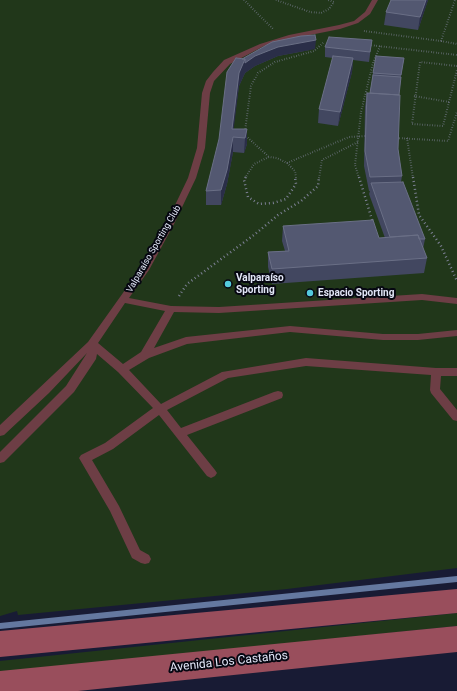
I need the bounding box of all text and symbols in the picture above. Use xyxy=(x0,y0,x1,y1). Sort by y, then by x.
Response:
street label: Valparaíso Sporting Club xyxy=(125,204,183,294)
place label: Valparaíso Sporting xyxy=(236,272,284,296)
marker: Valparaíso Sporting xyxy=(223,279,233,289)
place label: Espacio Sporting xyxy=(318,287,394,299)
marker: Espacio Sporting xyxy=(305,288,315,298)
street label: Avenida Los Castaños xyxy=(169,649,289,675)

